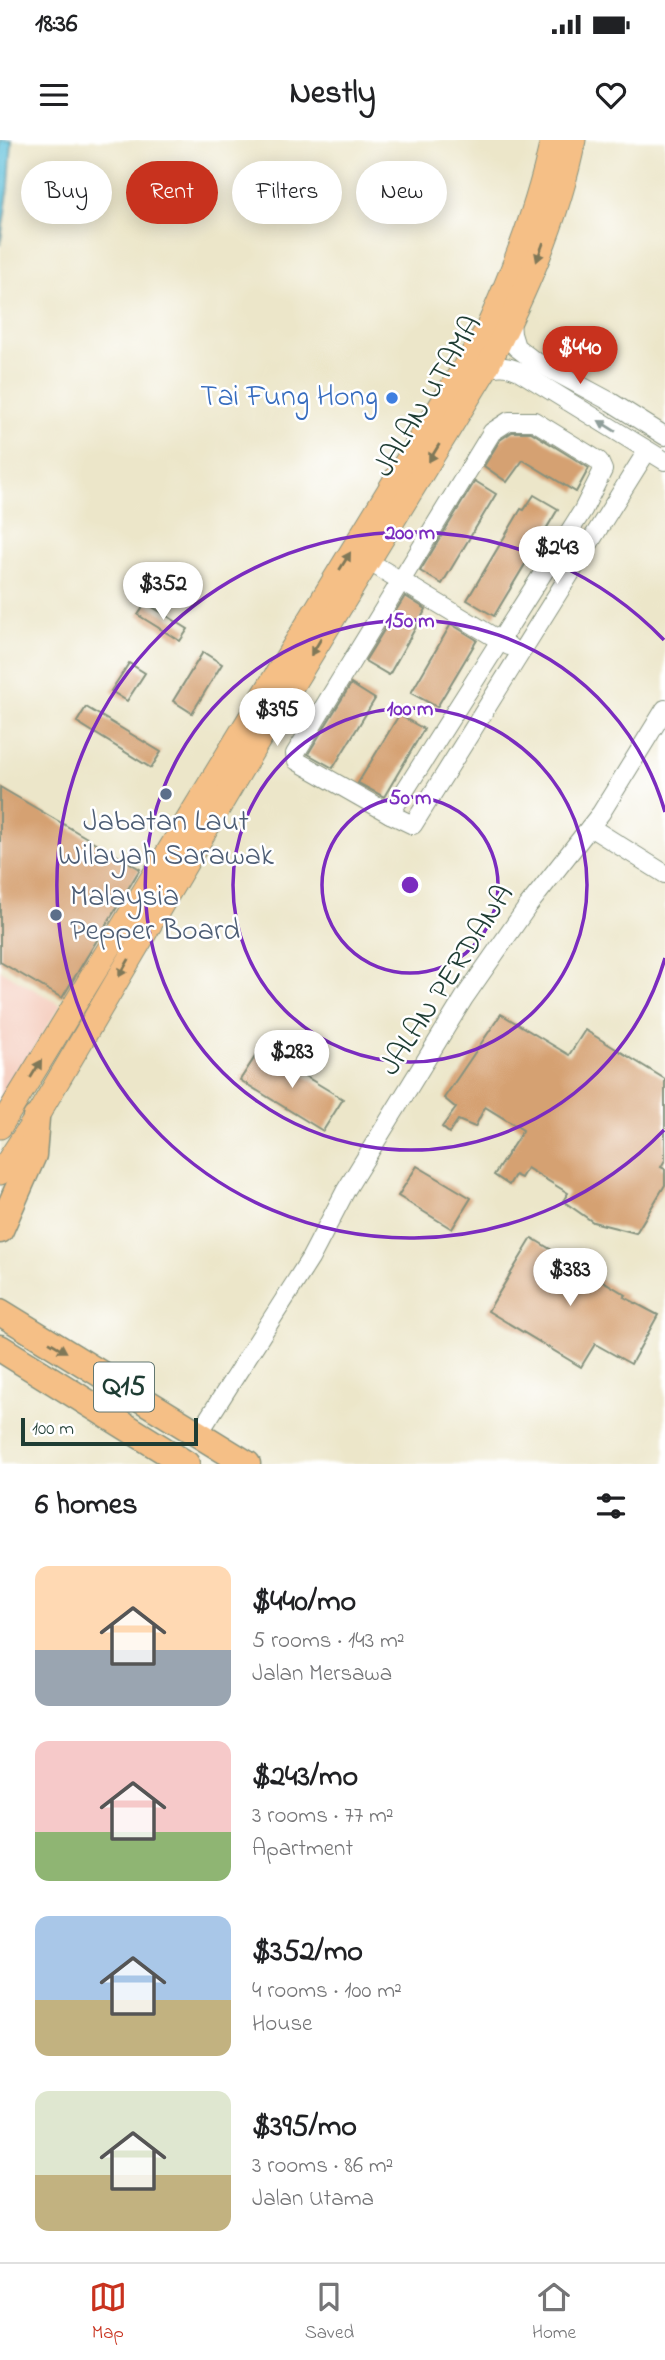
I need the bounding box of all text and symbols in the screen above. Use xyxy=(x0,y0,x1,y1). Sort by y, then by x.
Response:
text: 18:36 xyxy=(35,6,77,44)
text: Nestly xyxy=(289,71,376,118)
icon: menu xyxy=(35,76,73,114)
icon: heart xyxy=(592,76,630,114)
chip: Buy xyxy=(21,161,112,224)
chip: Rent xyxy=(126,161,218,224)
chip: Filters xyxy=(232,161,342,224)
chip: New xyxy=(356,161,447,224)
one-way arrow xyxy=(534,242,545,263)
street label: JALAN UTAMA xyxy=(363,308,495,486)
pin: $440 xyxy=(539,327,621,386)
text: $440 xyxy=(559,332,601,365)
place label: Tai Fung Hong xyxy=(200,376,378,420)
marker: Tai Fung Hong xyxy=(384,390,400,406)
one-way arrow xyxy=(597,419,616,432)
one-way arrow xyxy=(428,443,440,462)
text: 200 m xyxy=(384,519,435,549)
pin: $243 xyxy=(516,526,598,586)
text: $243 xyxy=(535,532,579,565)
one-way arrow xyxy=(339,551,351,570)
pin: $352 xyxy=(122,562,204,622)
text: $352 xyxy=(139,568,187,601)
text: 150 m xyxy=(385,607,435,637)
one-way arrow xyxy=(310,638,323,657)
pin: $395 xyxy=(236,688,318,748)
text: $395 xyxy=(255,694,299,727)
text: 100 m xyxy=(387,695,433,725)
text: 50 m xyxy=(389,784,431,814)
marker: Jabatan Laut Wilayah Sarawak xyxy=(158,786,174,802)
place label: Jabatan Laut Wilayah Sarawak xyxy=(58,801,275,879)
centre of rings xyxy=(398,873,422,897)
place label: Malaysia Pepper Board xyxy=(70,876,240,954)
street label: JALAN PERDANA xyxy=(370,877,526,1085)
marker: Malaysia Pepper Board xyxy=(48,907,64,923)
one-way arrow xyxy=(118,959,130,978)
pin: $283 xyxy=(251,1030,333,1090)
text: $283 xyxy=(270,1036,314,1069)
one-way arrow xyxy=(30,1060,43,1079)
pin: $383 xyxy=(529,1248,611,1308)
text: $383 xyxy=(549,1254,591,1287)
one-way arrow xyxy=(49,1340,68,1353)
road number: Q15 xyxy=(94,1362,154,1412)
scale bar xyxy=(21,1415,198,1447)
text: 100 m xyxy=(32,1416,74,1443)
text: 6 homes xyxy=(35,1484,138,1528)
icon: filters xyxy=(592,1487,630,1525)
text: $440/mo xyxy=(252,1581,356,1625)
icon: home xyxy=(91,1594,175,1678)
text: 5 rooms · 143 m² xyxy=(252,1625,405,1658)
text: Jalan Mersawa xyxy=(252,1658,392,1691)
text: $243/mo xyxy=(252,1756,358,1800)
icon: home xyxy=(91,1769,175,1853)
text: 3 rooms · 77 m² xyxy=(252,1800,394,1833)
text: Apartment xyxy=(252,1833,353,1866)
text: $352/mo xyxy=(252,1931,363,1975)
icon: home xyxy=(91,1944,175,2028)
text: 4 rooms · 100 m² xyxy=(252,1975,402,2008)
text: House xyxy=(252,2008,312,2041)
text: $395/mo xyxy=(252,2106,357,2150)
icon: home xyxy=(91,2119,175,2203)
text: 3 rooms · 86 m² xyxy=(252,2150,393,2183)
text: Jalan Utama xyxy=(252,2183,374,2216)
tab: Map xyxy=(89,2278,127,2347)
tab: Saved xyxy=(305,2278,354,2347)
tab: Home xyxy=(532,2278,576,2347)

